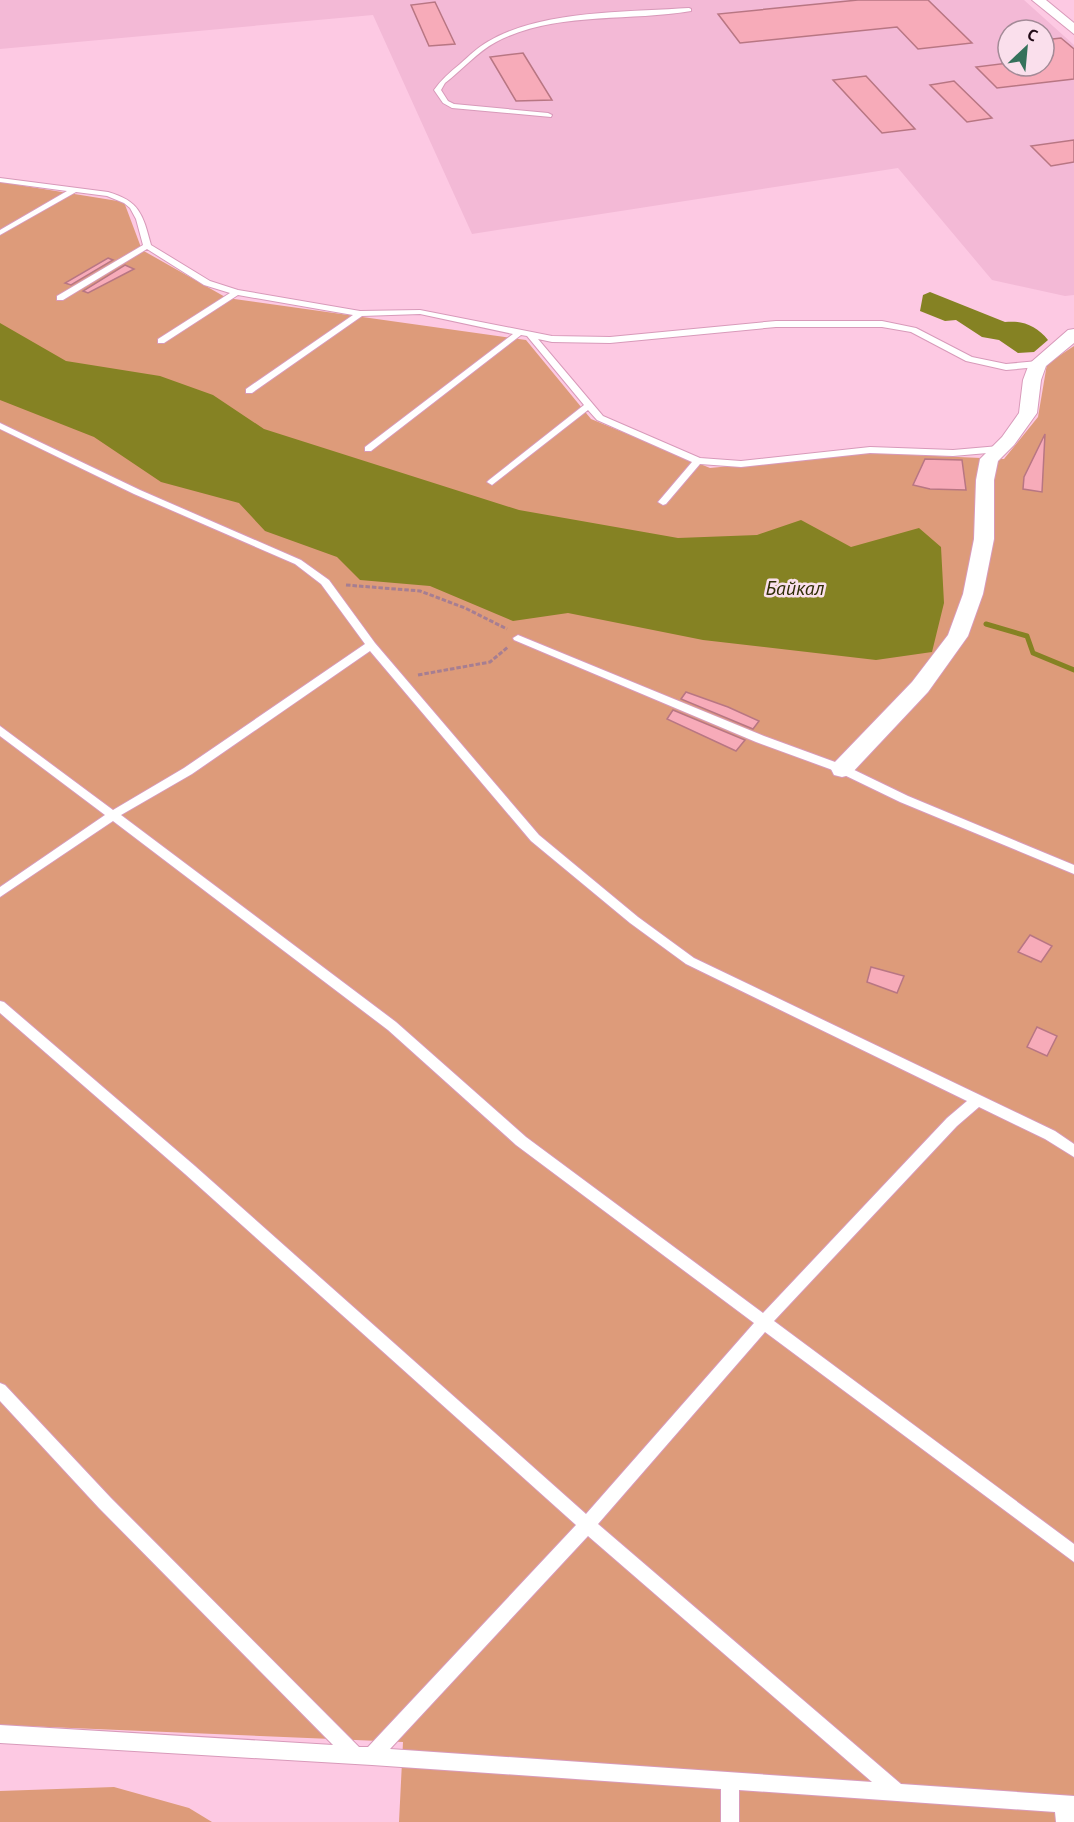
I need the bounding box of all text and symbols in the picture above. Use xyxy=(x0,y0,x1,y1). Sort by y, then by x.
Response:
north arrow xyxy=(996,18,1056,78)
text: С xyxy=(1024,24,1041,45)
water label: Байкал xyxy=(766,575,825,601)

